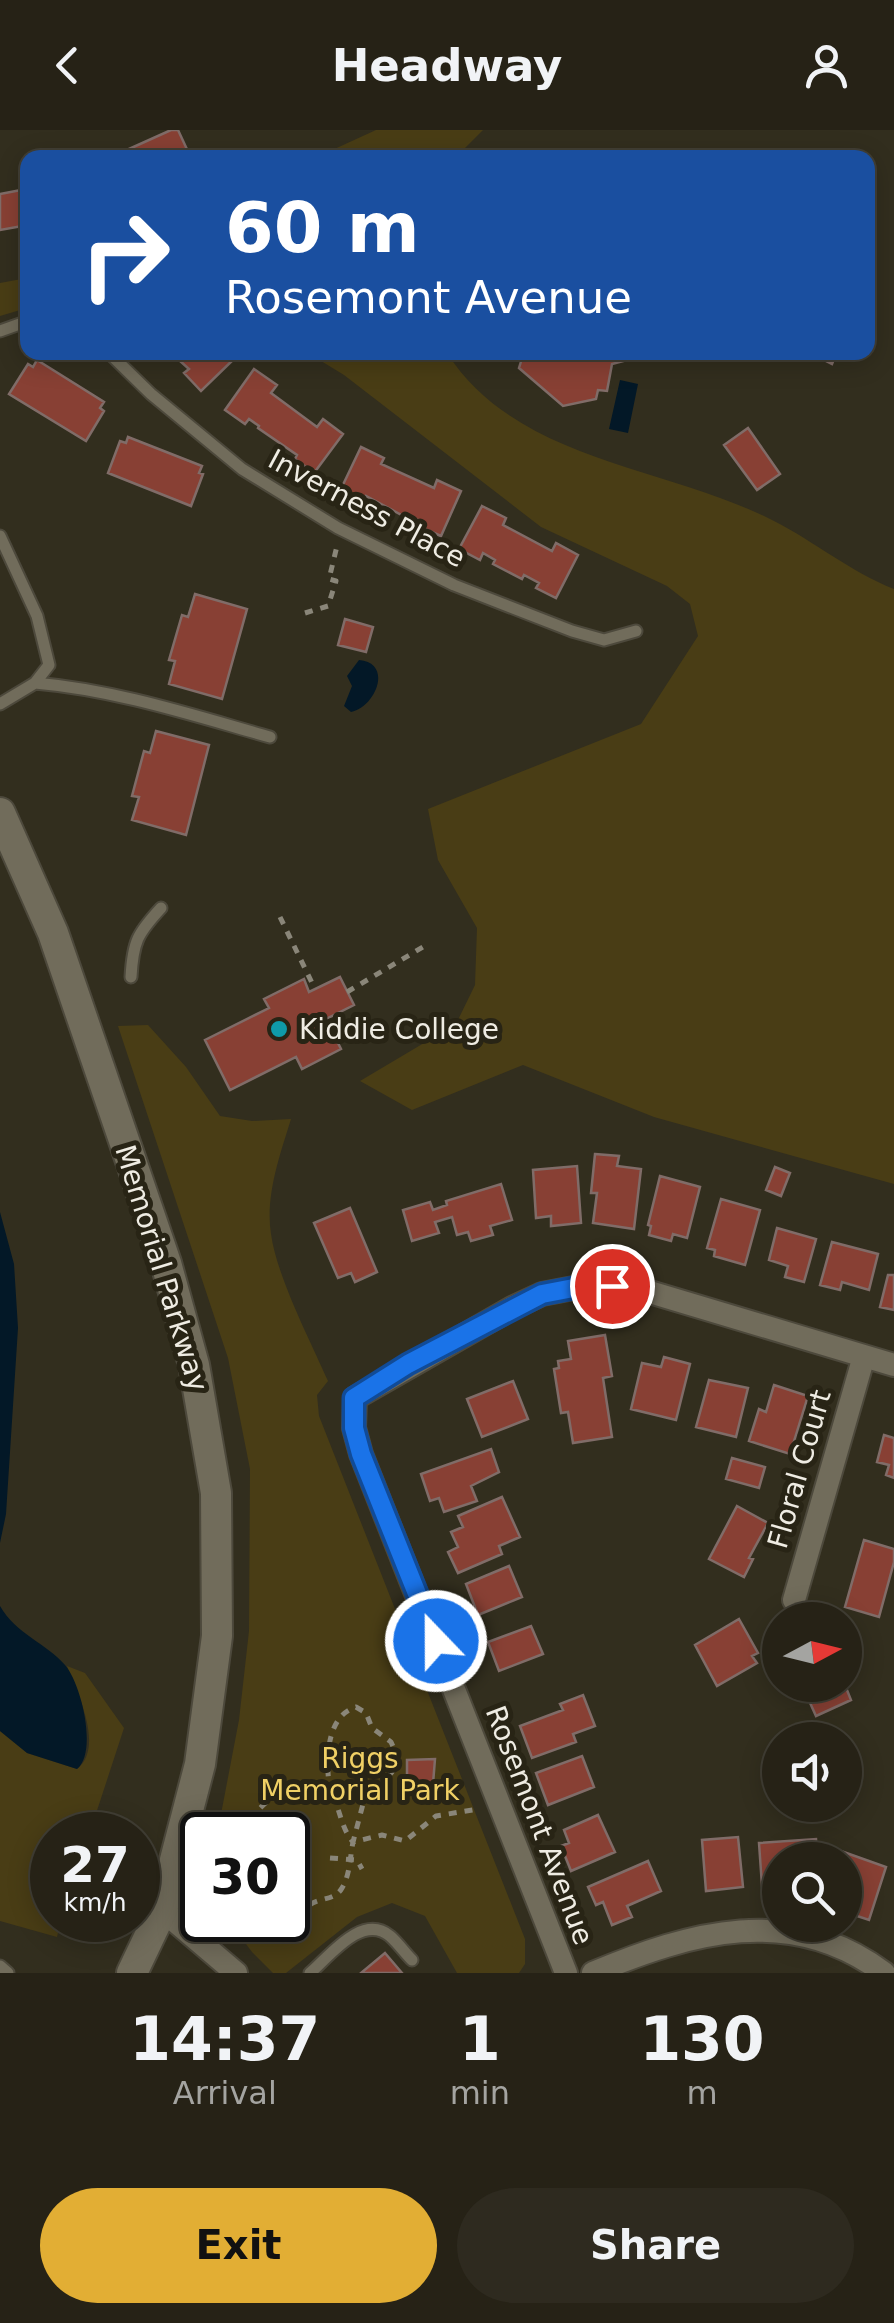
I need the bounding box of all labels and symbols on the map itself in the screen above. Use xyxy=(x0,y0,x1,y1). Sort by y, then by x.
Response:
street label: Inverness Place xyxy=(263,443,471,574)
place label: Kiddie College xyxy=(299,1013,499,1046)
marker: Kiddie College xyxy=(268,1018,290,1040)
street label: Memorial Parkway xyxy=(108,1141,215,1395)
pin xyxy=(570,1244,655,1329)
street label: Floral Court xyxy=(761,1386,838,1552)
position arrow xyxy=(384,1589,488,1693)
north arrow xyxy=(762,1602,862,1702)
street label: Rosemont Avenue xyxy=(479,1701,600,1949)
park label: Riggs Memorial Park xyxy=(260,1742,460,1807)
speed limit sign: 30 xyxy=(180,1812,310,1942)

